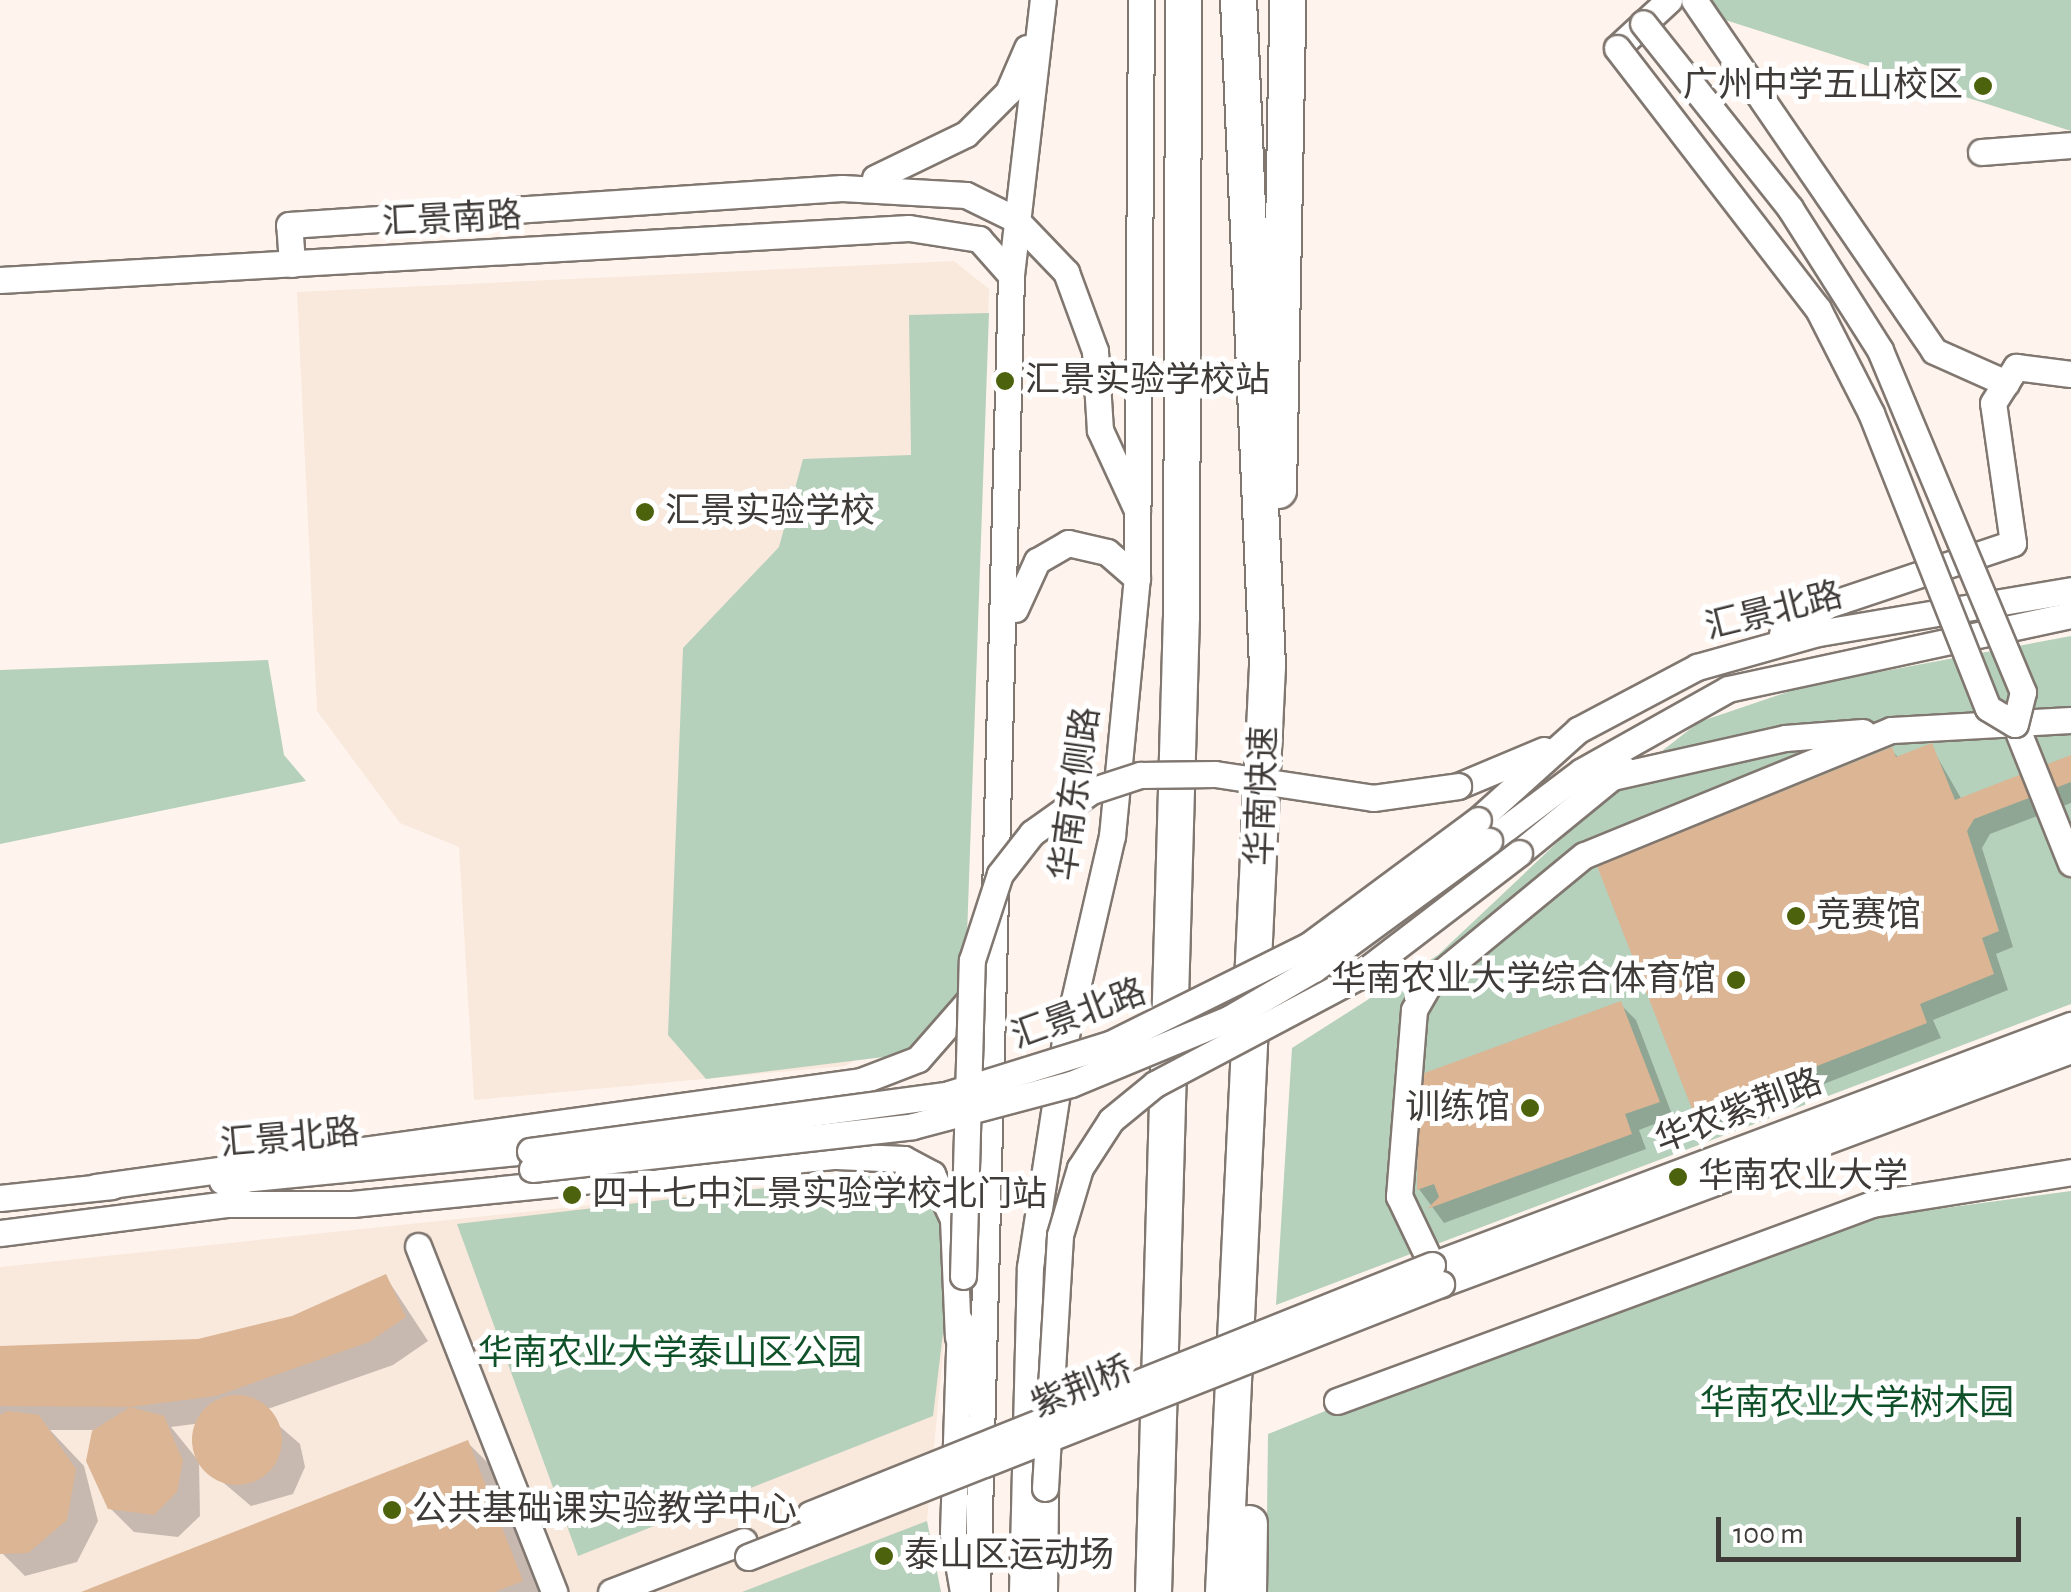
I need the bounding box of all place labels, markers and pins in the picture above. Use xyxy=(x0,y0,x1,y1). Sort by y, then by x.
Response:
place label: 广州中学五山校区 xyxy=(1683,65,1963,107)
marker: 广州中学五山校区 xyxy=(1972,75,1994,97)
place label: 汇景实验学校站 xyxy=(1025,360,1270,402)
marker: 汇景实验学校站 xyxy=(994,370,1016,392)
place label: 汇景实验学校 xyxy=(665,491,875,533)
marker: 汇景实验学校 xyxy=(634,501,656,523)
place label: 竞赛馆 xyxy=(1816,895,1921,937)
marker: 竞赛馆 xyxy=(1785,905,1807,927)
place label: 华南农业大学综合体育馆 xyxy=(1331,959,1716,1001)
marker: 华南农业大学综合体育馆 xyxy=(1725,969,1747,991)
place label: 训练馆 xyxy=(1405,1087,1510,1129)
marker: 训练馆 xyxy=(1519,1097,1541,1119)
place label: 华南农业大学 xyxy=(1698,1156,1908,1198)
marker: 华南农业大学 xyxy=(1667,1166,1689,1188)
place label: 四十七中汇景实验学校北门站 xyxy=(592,1174,1047,1216)
marker: 四十七中汇景实验学校北门站 xyxy=(561,1184,583,1206)
place label: 公共基础课实验教学中心 xyxy=(412,1489,797,1531)
marker: 公共基础课实验教学中心 xyxy=(381,1499,403,1521)
place label: 泰山区运动场 xyxy=(904,1535,1114,1577)
marker: 泰山区运动场 xyxy=(873,1545,895,1567)

